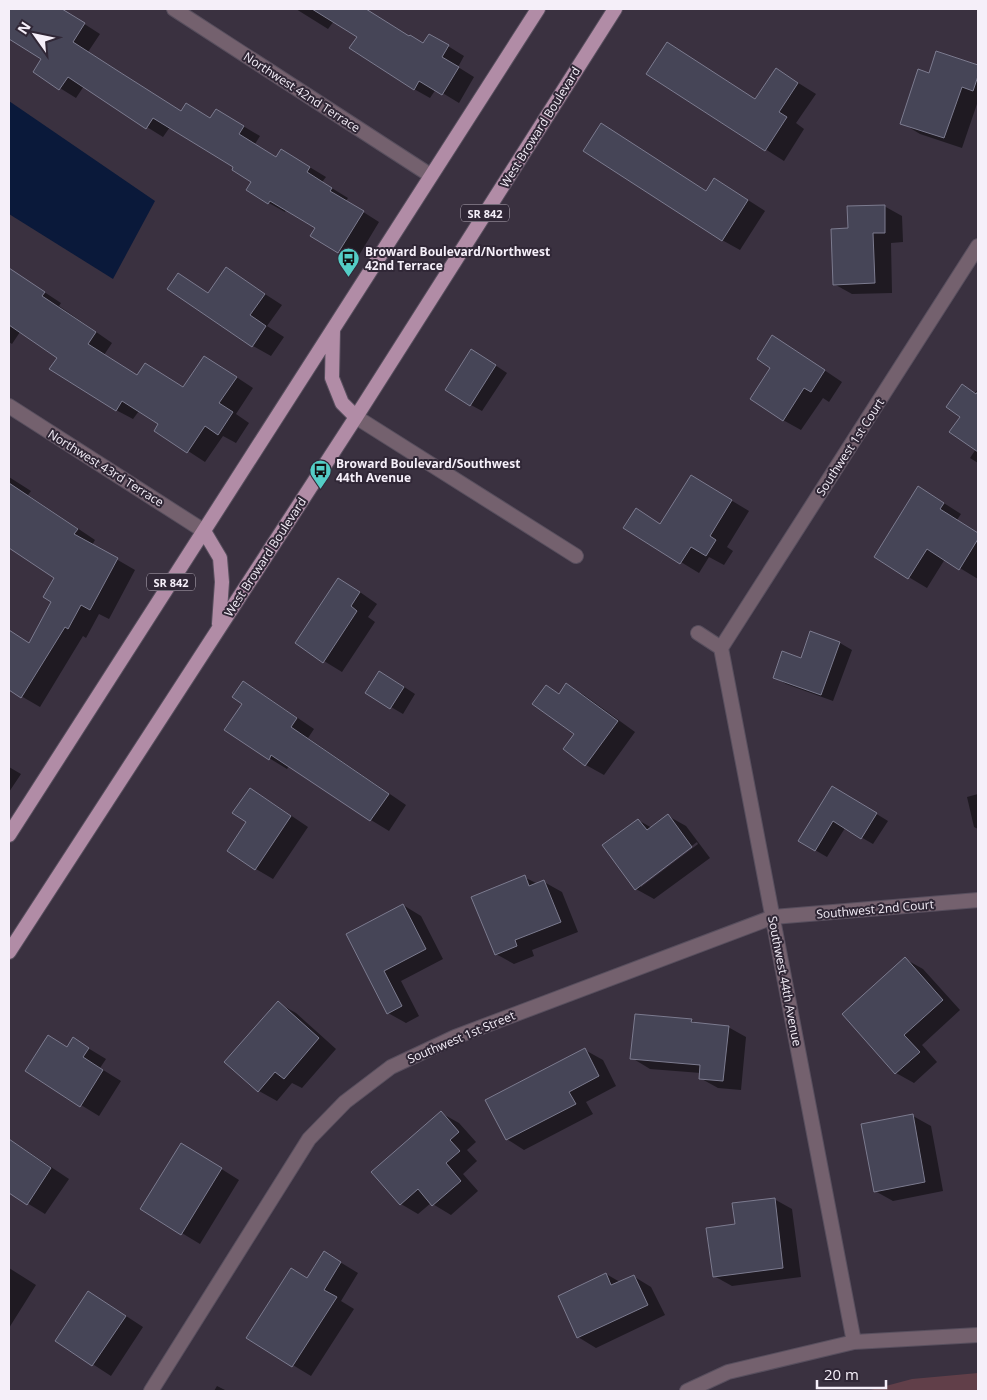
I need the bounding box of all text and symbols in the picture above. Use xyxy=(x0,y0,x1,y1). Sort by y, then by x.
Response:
north arrow xyxy=(10,10,60,60)
text: N xyxy=(13,18,35,38)
street label: Northwest 42nd Terrace xyxy=(240,48,364,136)
street label: West Broward Boulevard xyxy=(496,63,584,191)
road number: SR 842 xyxy=(461,204,509,222)
place label: Broward Boulevard/Northwest 42nd Terrace xyxy=(365,243,550,274)
bus stop icon: Broward Boulevard/Northwest 42nd Terrace xyxy=(337,246,361,277)
street label: Southwest 1st Court xyxy=(812,395,888,499)
street label: Northwest 43rd Terrace xyxy=(45,425,167,511)
place label: Broward Boulevard/Southwest 44th Avenue xyxy=(336,455,520,486)
bus stop icon: Broward Boulevard/Southwest 44th Avenue xyxy=(308,458,332,489)
street label: West Broward Boulevard xyxy=(220,494,310,620)
road number: SR 842 xyxy=(147,574,195,590)
street label: Southwest 2nd Court xyxy=(816,895,934,923)
street label: Southwest 44th Avenue xyxy=(764,914,806,1048)
street label: Southwest 1st Street xyxy=(405,1007,517,1067)
scale bar xyxy=(817,1358,886,1390)
text: 20 m xyxy=(824,1364,859,1384)

